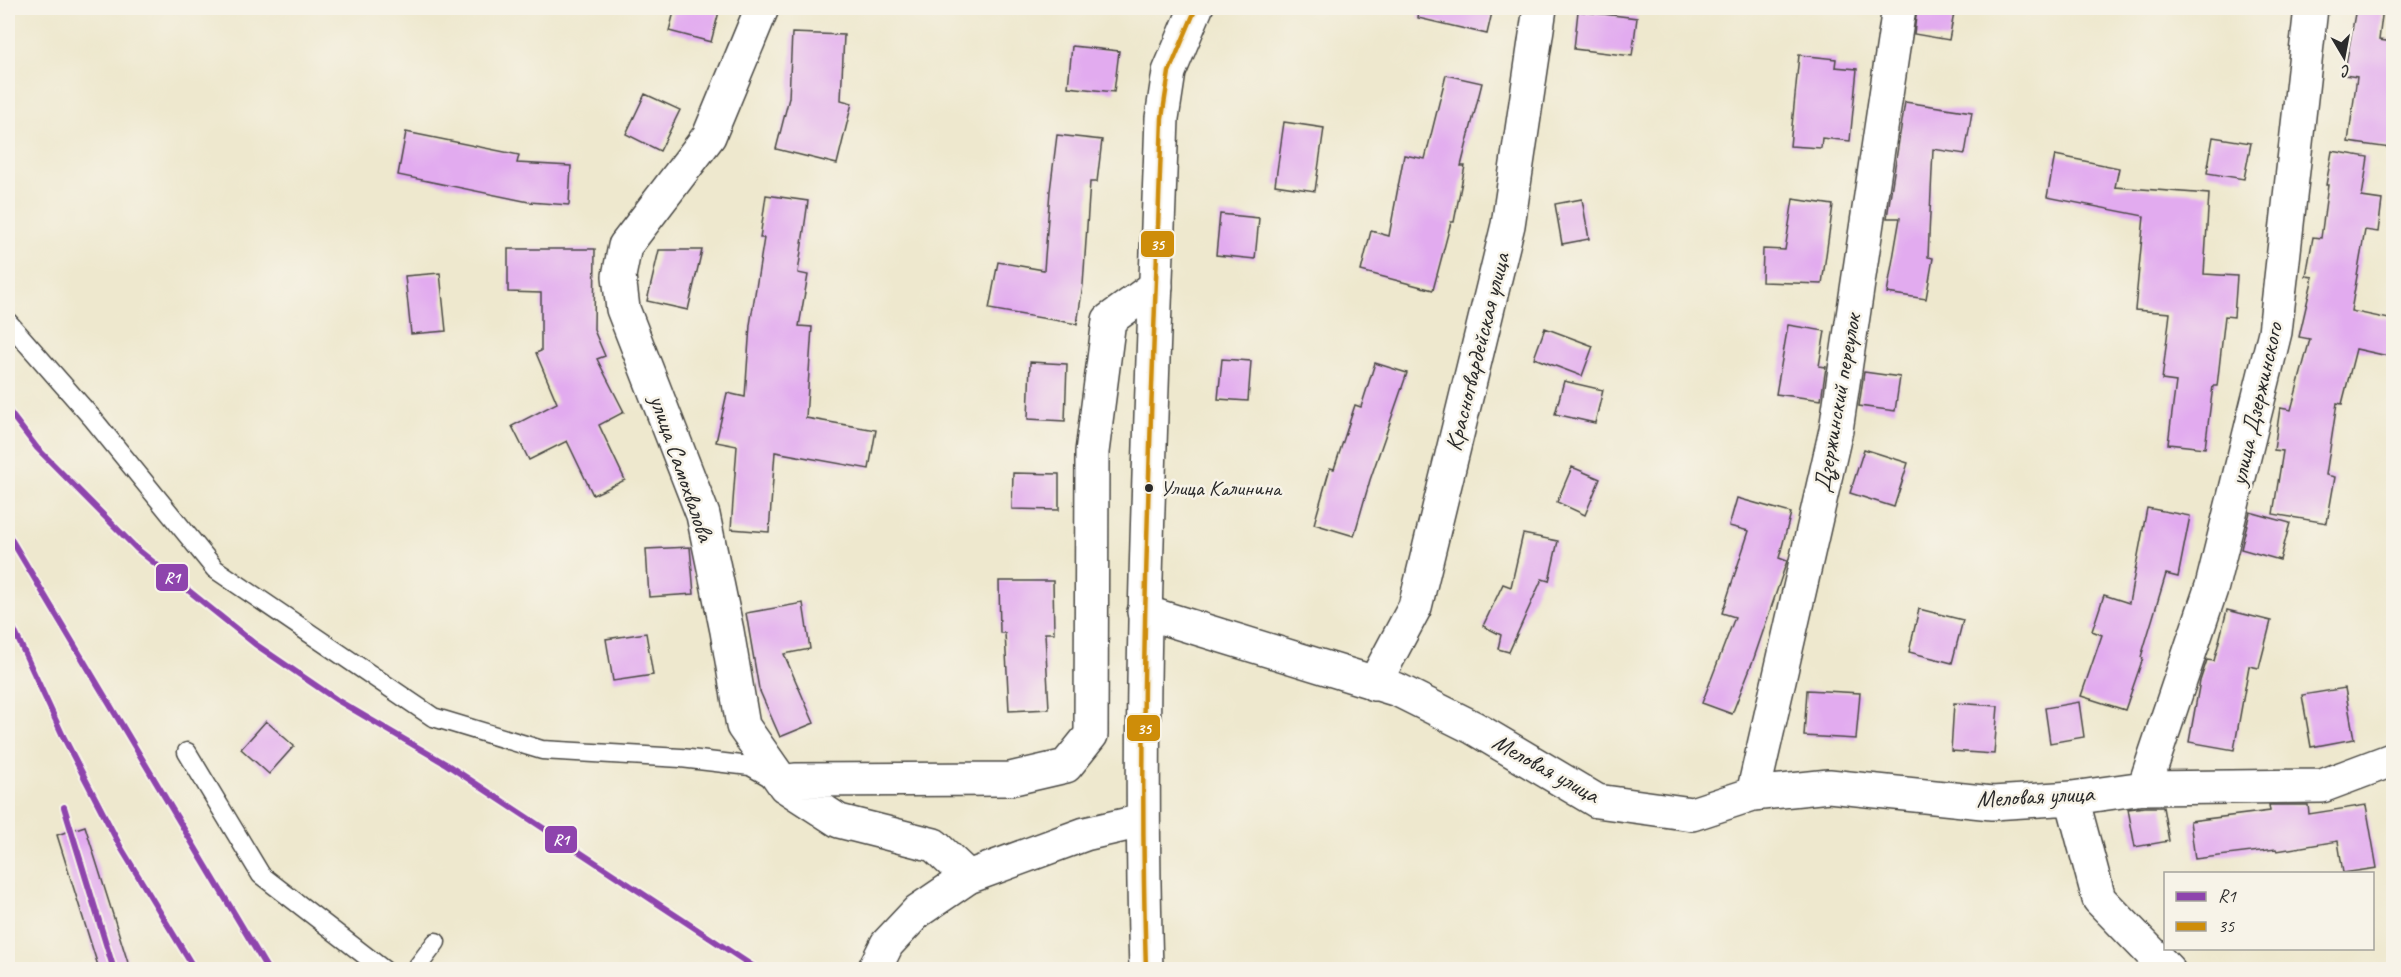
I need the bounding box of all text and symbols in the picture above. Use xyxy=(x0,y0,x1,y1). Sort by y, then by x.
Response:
north arrow xyxy=(2314,27,2374,87)
text: С xyxy=(2339,60,2352,82)
line badge: 35 xyxy=(1140,230,1175,258)
text: 35 xyxy=(1150,235,1166,255)
street label: Красногвардейская улица xyxy=(1438,249,1516,454)
street label: Дзержинский переулок xyxy=(1807,310,1869,495)
street label: улица Дзержинского xyxy=(2222,318,2290,490)
street label: улица Самохвалова xyxy=(642,389,722,547)
place label: Улица Калинина xyxy=(1160,474,1283,502)
marker: Улица Калинина xyxy=(1143,482,1155,494)
line badge: R1 xyxy=(155,563,189,592)
text: R1 xyxy=(164,568,182,588)
line badge: 35 xyxy=(1126,714,1161,742)
text: 35 xyxy=(1137,719,1153,739)
street label: Меловая улица xyxy=(1487,726,1606,810)
street label: Меловая улица xyxy=(1975,778,2096,814)
line badge: R1 xyxy=(544,825,578,854)
text: R1 xyxy=(553,830,571,850)
legend xyxy=(2164,872,2374,950)
text: R1 xyxy=(2218,885,2237,907)
text: 35 xyxy=(2218,915,2235,937)

